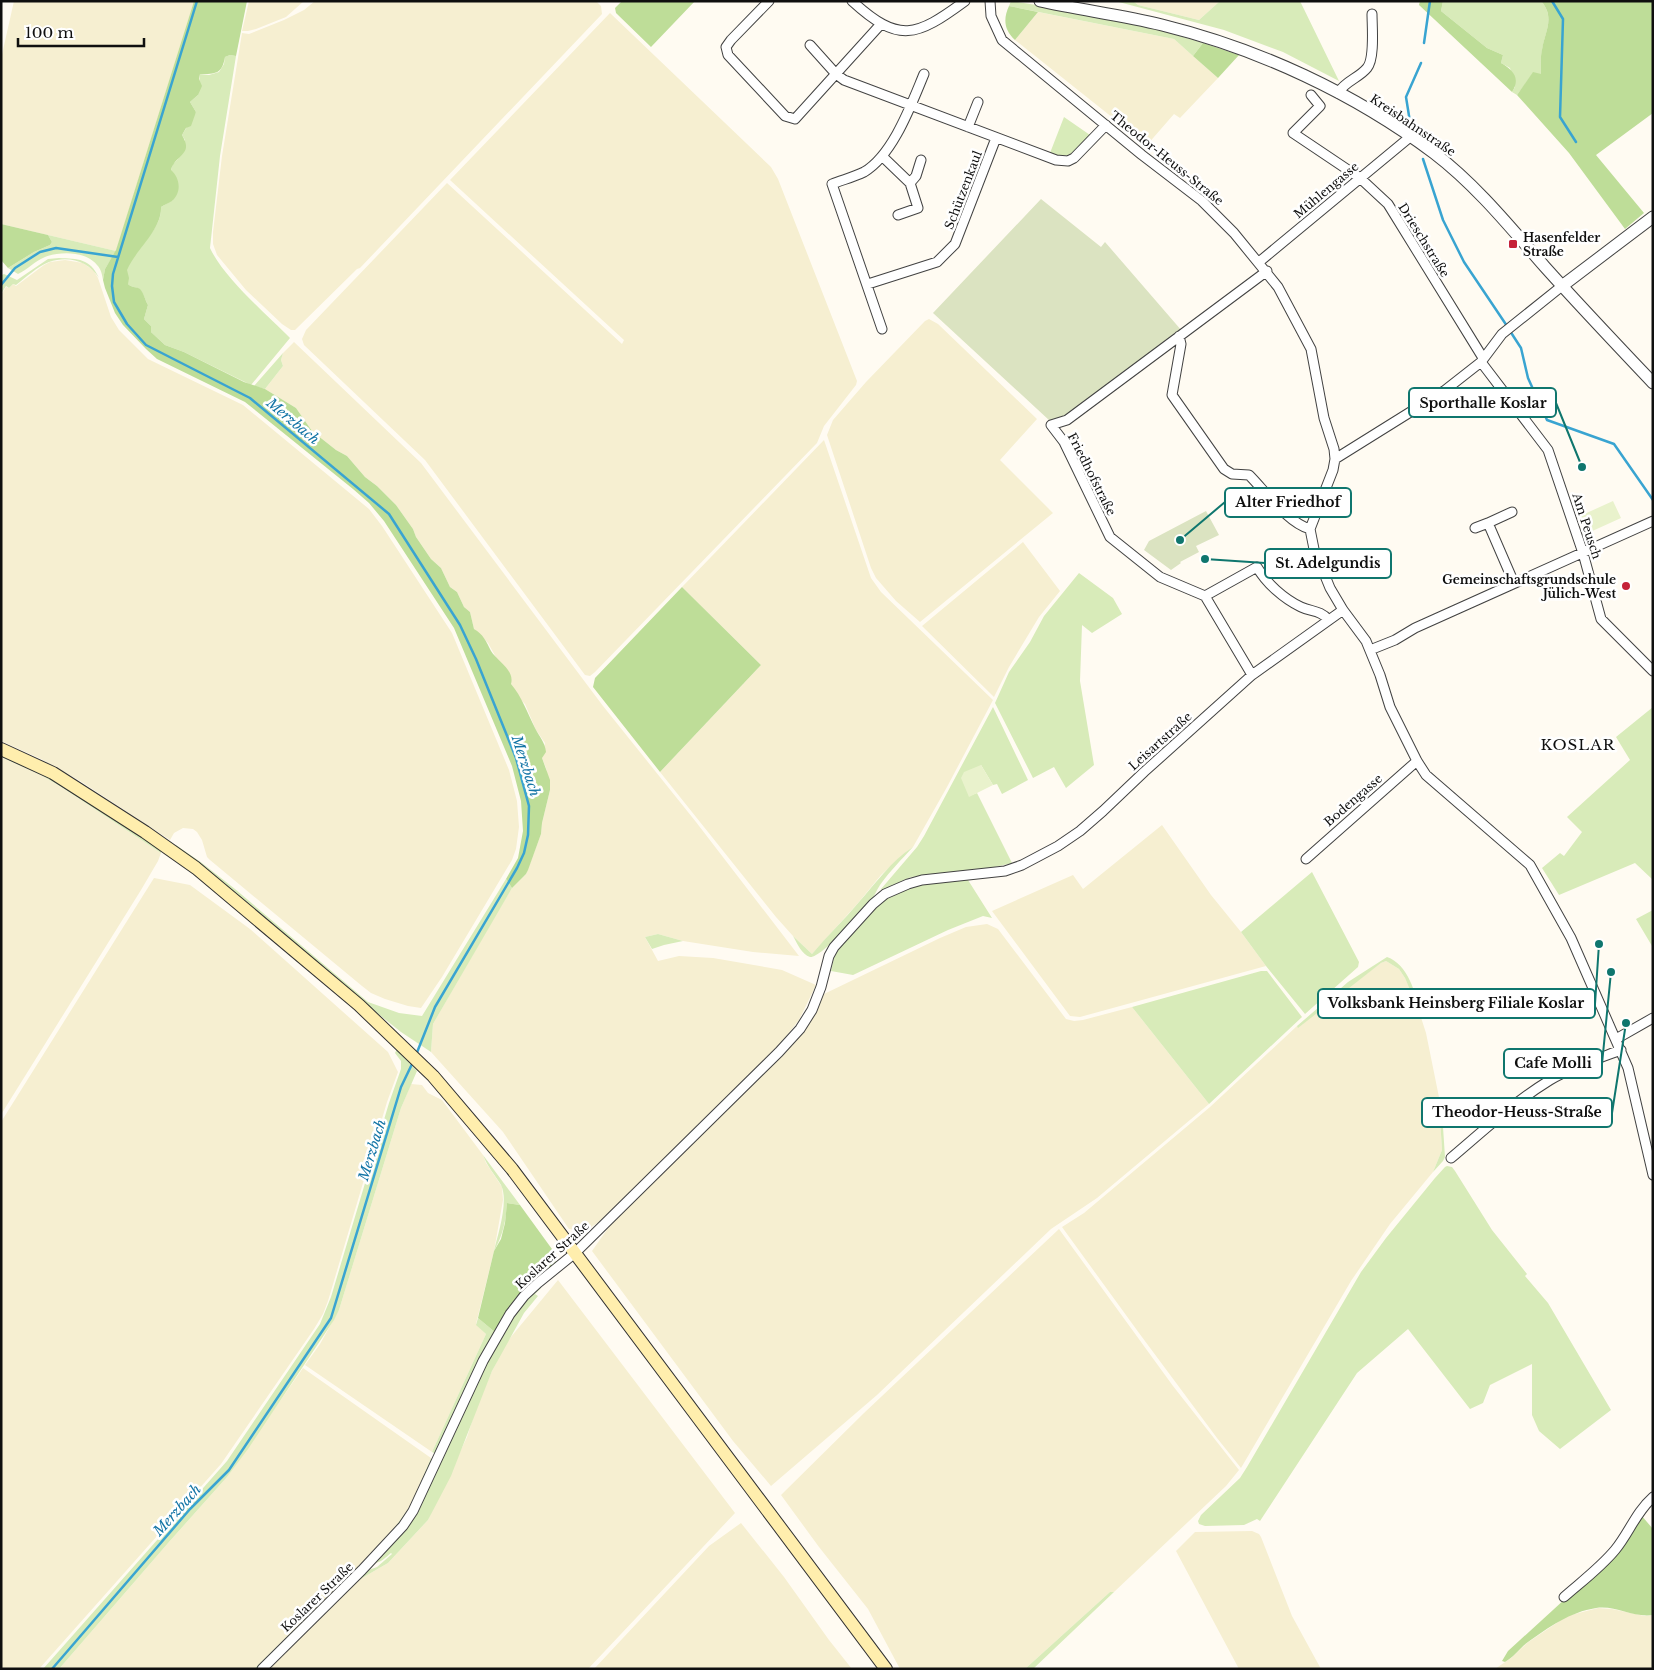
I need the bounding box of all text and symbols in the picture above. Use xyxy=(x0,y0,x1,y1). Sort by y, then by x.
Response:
scale bar xyxy=(18,15,144,47)
text: 100 m xyxy=(25,23,74,42)
street label: Kreisbahnstraße xyxy=(1367,91,1459,159)
street label: Theodor-Heuss-Straße xyxy=(1107,108,1227,208)
street label: Schützenkaul xyxy=(941,149,985,231)
street label: Mühlengasse xyxy=(1291,159,1361,221)
street label: Drieschstraße xyxy=(1395,200,1453,280)
place label: Hasenfelder Straße xyxy=(1523,230,1600,259)
marker: Hasenfelder Straße xyxy=(1507,238,1519,250)
callout: Sporthalle Koslar xyxy=(1409,388,1556,417)
water label: Merzbach xyxy=(262,393,323,448)
text: Sporthalle Koslar xyxy=(1419,394,1547,412)
street label: Friedhofstraße xyxy=(1065,430,1119,518)
callout: Alter Friedhof xyxy=(1225,488,1351,517)
street label: Am Peusch xyxy=(1569,490,1605,561)
text: Alter Friedhof xyxy=(1234,493,1342,511)
callout: St. Adelgundis xyxy=(1265,549,1391,578)
text: St. Adelgundis xyxy=(1275,554,1381,572)
place label: Gemeinschaftsgrundschule Jülich-West xyxy=(1442,572,1616,601)
marker: Gemeinschaftsgrundschule Jülich-West xyxy=(1620,580,1632,592)
street label: Leisartstraße xyxy=(1125,709,1195,773)
water label: Merzbach xyxy=(507,732,544,799)
district label: KOSLAR xyxy=(1540,735,1616,754)
street label: Bodengasse xyxy=(1321,771,1385,829)
callout: Volksbank Heinsberg Filiale Koslar xyxy=(1318,989,1595,1018)
text: Volksbank Heinsberg Filiale Koslar xyxy=(1327,994,1584,1012)
callout: Cafe Molli xyxy=(1504,1049,1602,1078)
text: Cafe Molli xyxy=(1514,1054,1592,1072)
callout: Theodor-Heuss-Straße xyxy=(1422,1098,1612,1127)
text: Theodor-Heuss-Straße xyxy=(1432,1103,1602,1121)
water label: Merzbach xyxy=(354,1117,390,1184)
street label: Koslarer Straße xyxy=(512,1218,592,1292)
water label: Merzbach xyxy=(148,1480,205,1540)
street label: Koslarer Straße xyxy=(278,1559,356,1635)

